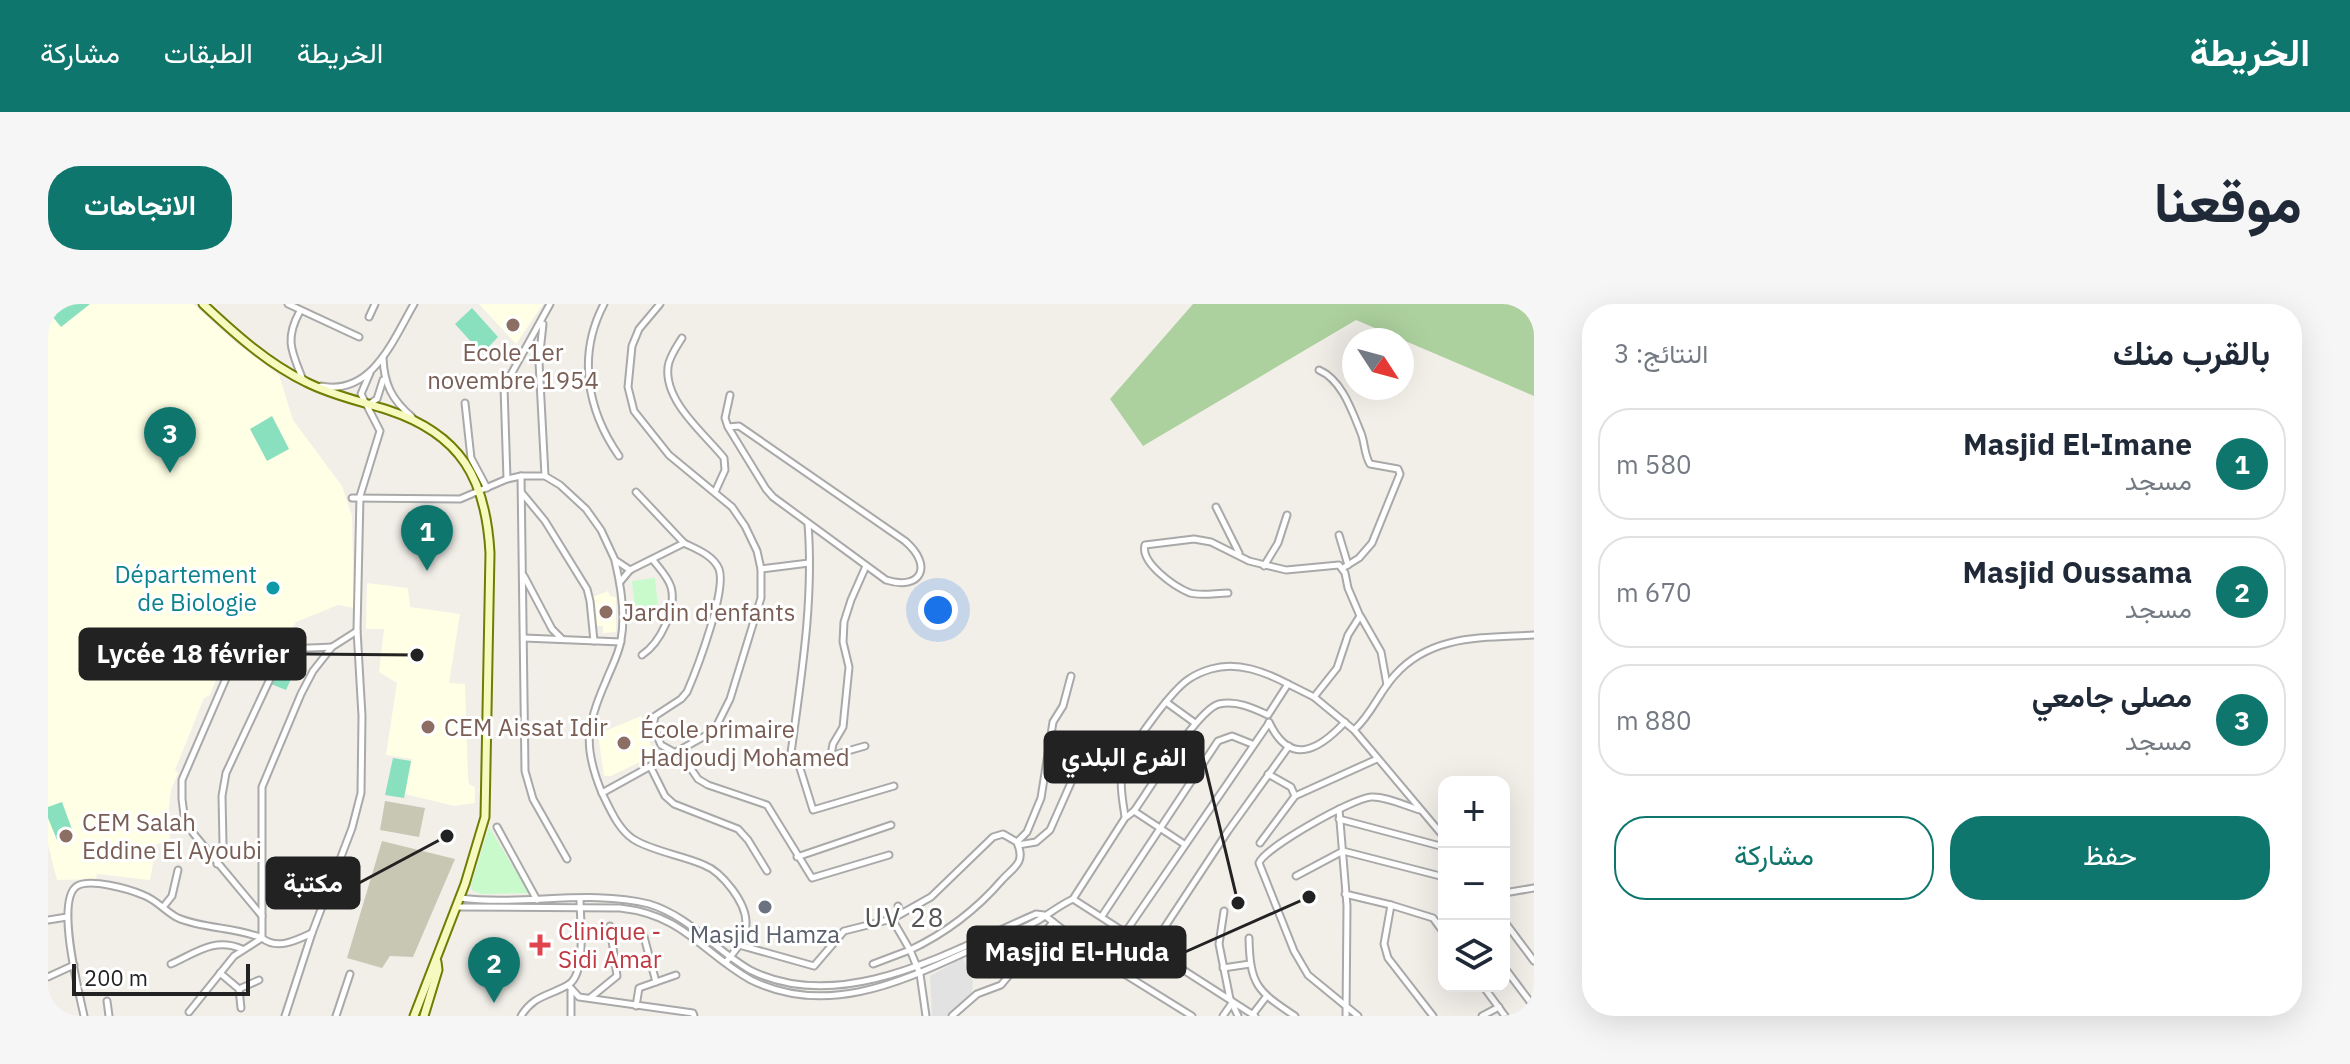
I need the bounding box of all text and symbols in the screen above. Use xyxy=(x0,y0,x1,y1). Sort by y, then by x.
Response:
text: الخريطة xyxy=(2190,27,2310,76)
text: مشاركة xyxy=(40,34,120,71)
text: الطبقات xyxy=(164,34,253,71)
text: الخريطة xyxy=(297,34,383,71)
text: موقعنا xyxy=(2154,165,2302,237)
button: الاتجاهات xyxy=(48,166,232,250)
marker: Ecole 1er novembre 1954 xyxy=(504,316,522,334)
north arrow xyxy=(1342,328,1414,400)
text: بالقرب منك xyxy=(2113,330,2270,374)
place label: Ecole 1er novembre 1954 xyxy=(427,336,599,396)
text: النتائج: 3 xyxy=(1614,336,1708,370)
pin: 3 xyxy=(144,407,196,473)
text: Masjid El-Imane xyxy=(1963,424,2192,463)
text: 580 m xyxy=(1616,447,1692,481)
text: 1 xyxy=(2234,447,2250,481)
text: مسجد xyxy=(2125,463,2192,497)
pin: 1 xyxy=(401,505,453,571)
text: Masjid Oussama xyxy=(1962,552,2192,591)
place label: Département de Biologie xyxy=(114,558,257,618)
text: 670 m xyxy=(1616,575,1692,609)
text: 2 xyxy=(2234,575,2250,609)
marker: Département de Biologie xyxy=(264,579,282,597)
your location xyxy=(918,590,958,630)
text: مسجد xyxy=(2125,591,2192,625)
place label: Jardin d'enfants xyxy=(622,596,795,628)
marker: Jardin d'enfants xyxy=(597,603,615,621)
callout: Lycée 18 février xyxy=(80,629,305,679)
text: Lycée 18 février xyxy=(96,636,290,670)
text: مصلى جامعي xyxy=(2032,676,2192,715)
text: 880 m xyxy=(1616,703,1692,737)
text: 3 xyxy=(2234,703,2250,737)
place label: CEM Aissat Idir xyxy=(444,711,608,743)
place label: École primaire Hadjoudj Mohamed xyxy=(640,713,850,773)
marker: CEM Aissat Idir xyxy=(419,718,437,736)
text: مسجد xyxy=(2125,723,2192,757)
callout: الفرع البلدي xyxy=(1045,732,1203,782)
marker: École primaire Hadjoudj Mohamed xyxy=(615,734,633,752)
text: الفرع البلدي xyxy=(1061,739,1187,779)
map controls xyxy=(1438,776,1510,992)
button: + xyxy=(1438,776,1510,848)
place label: CEM Salah Eddine El Ayoubi xyxy=(82,806,262,866)
button: مشاركة xyxy=(1614,816,1934,900)
button: حفظ xyxy=(1950,816,2270,900)
marker: CEM Salah Eddine El Ayoubi xyxy=(57,827,75,845)
button: − xyxy=(1438,848,1510,920)
callout: مكتبة xyxy=(267,858,359,908)
text: مكتبة xyxy=(283,865,343,899)
marker: Masjid Hamza xyxy=(756,898,774,916)
district label: UV 28 xyxy=(865,900,945,934)
place label: Clinique - Sidi Amar xyxy=(558,915,662,975)
place label: Masjid Hamza xyxy=(690,918,840,950)
button: layers xyxy=(1438,920,1510,992)
callout: Masjid El-Huda xyxy=(968,927,1185,977)
marker: Clinique - Sidi Amar xyxy=(529,934,551,956)
text: Masjid El-Huda xyxy=(985,934,1170,968)
pin: 2 xyxy=(468,937,520,1003)
scale bar xyxy=(72,960,250,996)
text: 200 m xyxy=(84,963,148,992)

